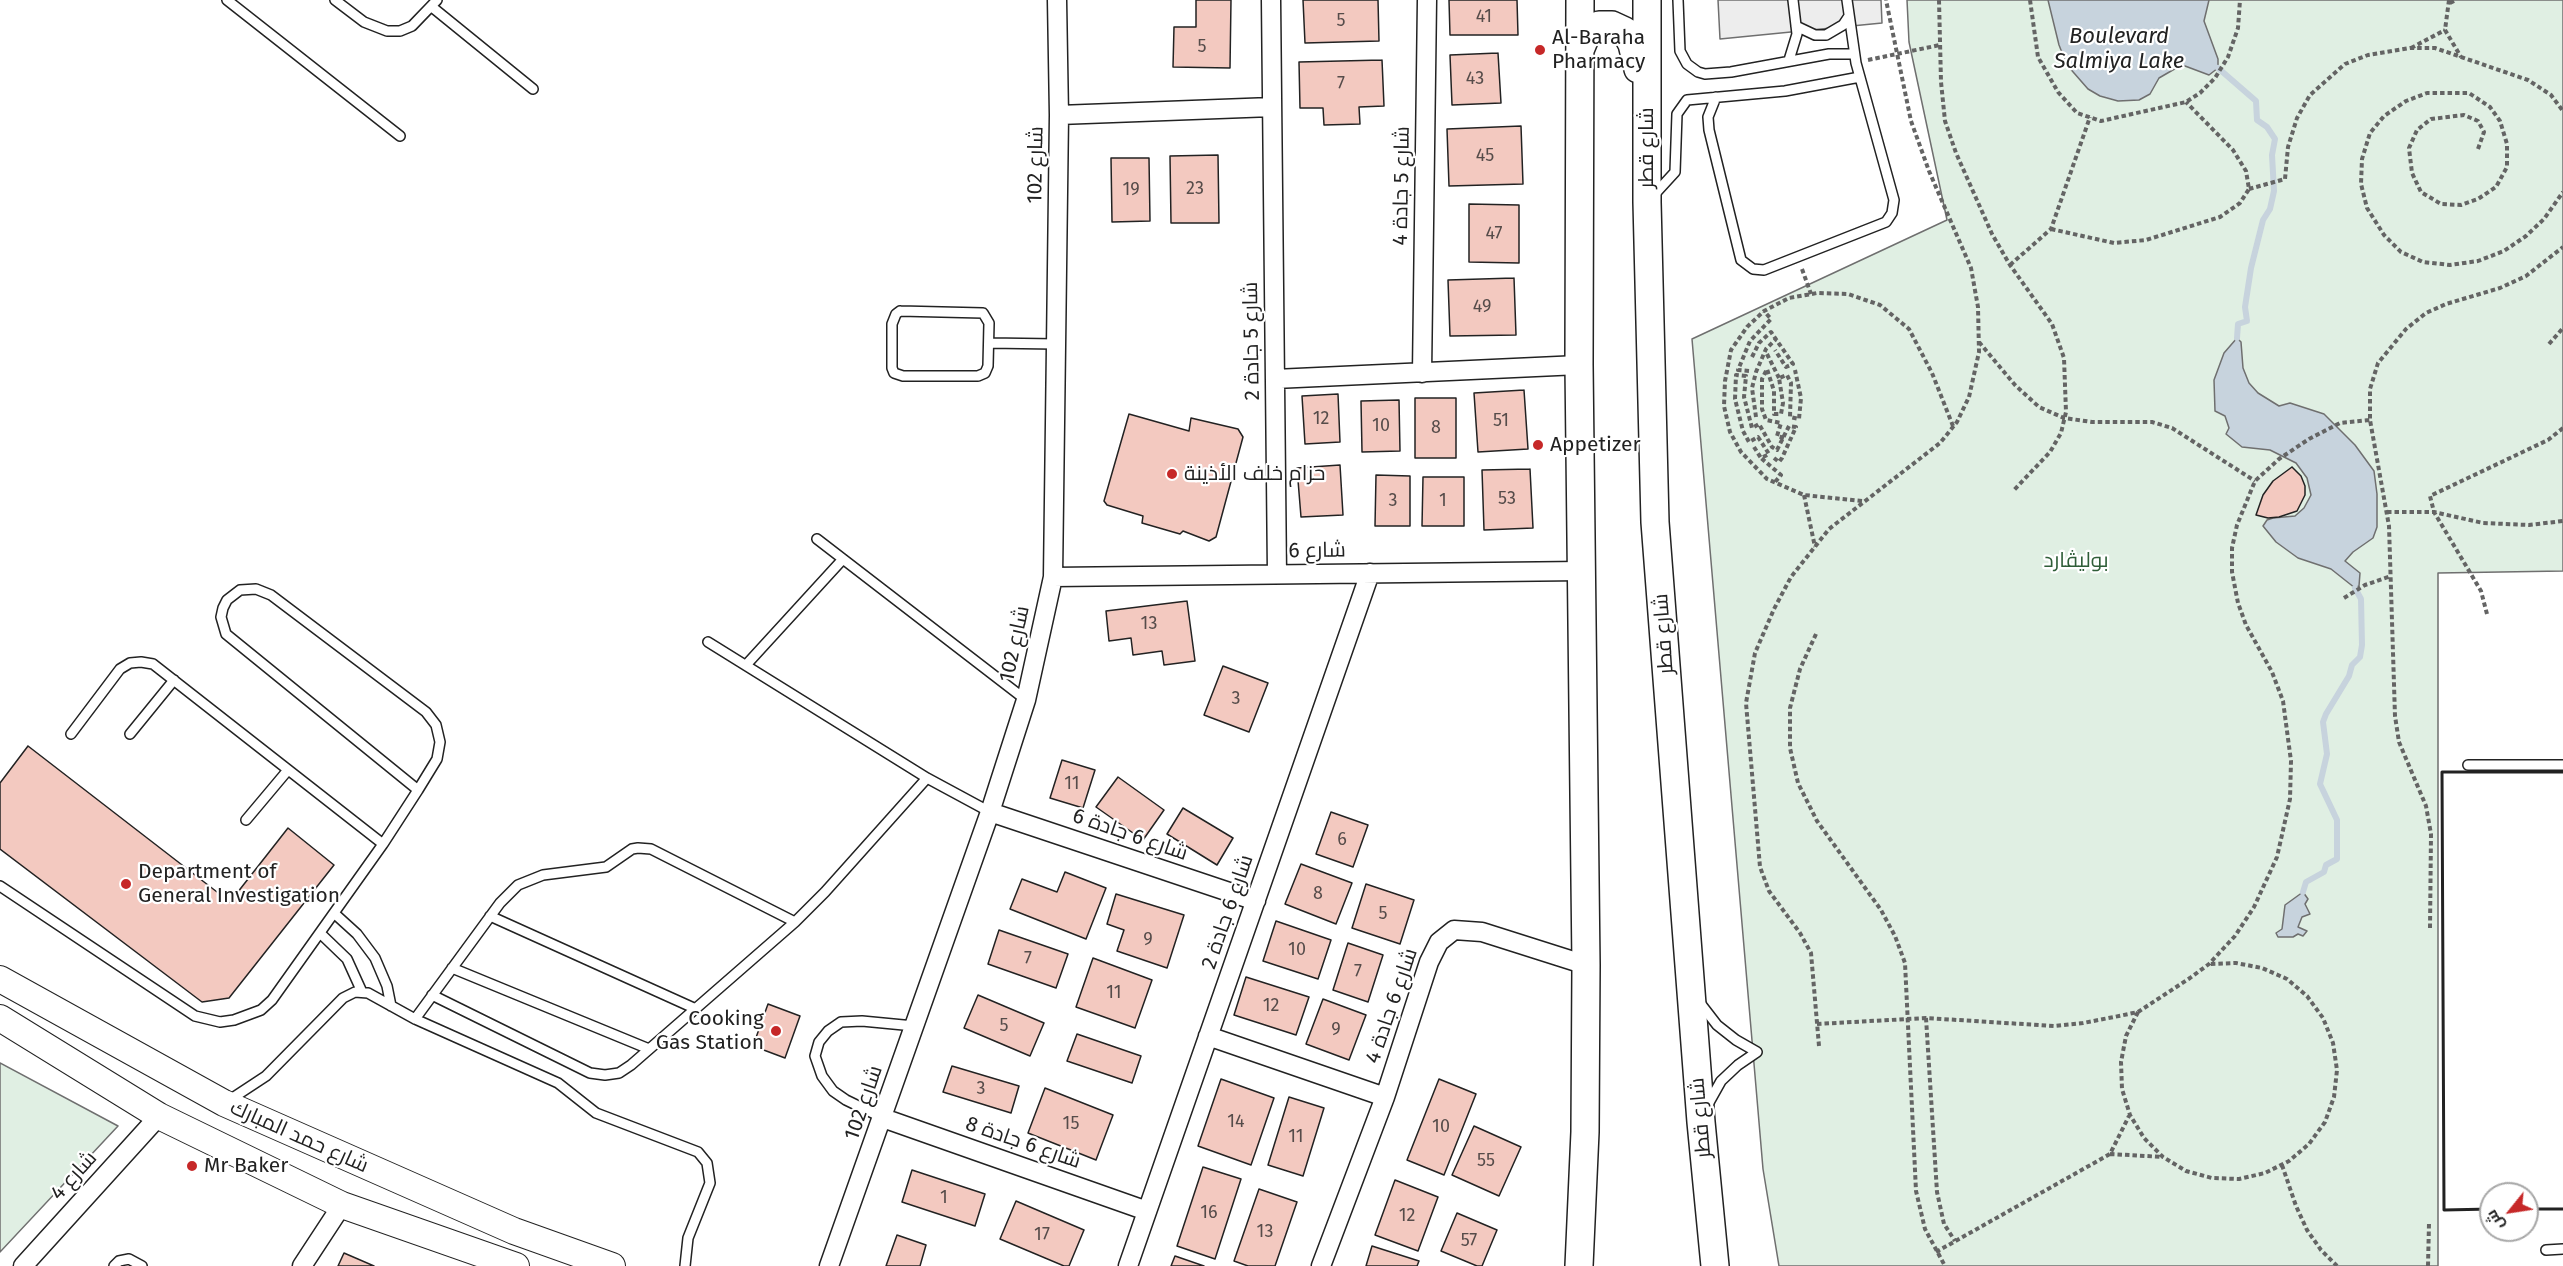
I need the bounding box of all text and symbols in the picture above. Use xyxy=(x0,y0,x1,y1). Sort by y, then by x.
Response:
house number: 41 xyxy=(1476,6,1492,28)
house number: 5 xyxy=(1336,10,1346,32)
water label: Boulevard Salmiya Lake xyxy=(2054,24,2184,76)
place label: Al-Baraha Pharmacy xyxy=(1552,25,1645,75)
house number: 5 xyxy=(1197,36,1207,58)
marker: Al-Baraha Pharmacy xyxy=(1533,43,1547,57)
house number: 43 xyxy=(1466,68,1484,90)
house number: 7 xyxy=(1337,73,1345,95)
street label: شارع قطر xyxy=(1634,107,1660,189)
street label: شارع 102 xyxy=(1023,126,1049,204)
street label: شارع 5 جادة 4 xyxy=(1388,126,1416,246)
house number: 45 xyxy=(1476,145,1494,167)
house number: 23 xyxy=(1186,178,1204,200)
house number: 19 xyxy=(1122,179,1140,201)
house number: 47 xyxy=(1485,223,1503,245)
street label: شارع 5 جادة 2 xyxy=(1238,282,1266,400)
house number: 49 xyxy=(1473,296,1491,318)
house number: 12 xyxy=(1313,408,1329,430)
house number: 51 xyxy=(1493,410,1509,432)
house number: 10 xyxy=(1372,415,1390,437)
house number: 8 xyxy=(1431,417,1441,439)
place label: Appetizer xyxy=(1550,432,1641,458)
marker: Appetizer xyxy=(1531,438,1545,452)
place label: حزام خلف الأذينة xyxy=(1184,461,1325,487)
marker: حزام خلف الأذينة xyxy=(1165,467,1179,481)
house number: 53 xyxy=(1498,488,1516,510)
house number: 3 xyxy=(1389,490,1397,512)
house number: 1 xyxy=(1439,490,1447,512)
street label: شارع 6 xyxy=(1288,538,1346,564)
park label: بوليڤارد xyxy=(2044,548,2108,574)
street label: شارع قطر xyxy=(1649,593,1679,675)
street label: شارع 102 xyxy=(995,604,1035,684)
house number: 13 xyxy=(1141,613,1157,635)
house number: 3 xyxy=(1232,688,1240,710)
house number: 11 xyxy=(1064,773,1080,795)
street label: شارع 6 جادة 6 xyxy=(1069,804,1191,866)
house number: 6 xyxy=(1337,829,1347,851)
street label: شارع 6 جادة 2 xyxy=(1197,852,1259,972)
place label: Department of General Investigation xyxy=(138,859,340,909)
marker: Department of General Investigation xyxy=(119,877,133,891)
house number: 8 xyxy=(1313,883,1323,905)
house number: 5 xyxy=(1378,903,1388,925)
house number: 9 xyxy=(1143,929,1153,951)
house number: 10 xyxy=(1288,939,1306,961)
street label: شارع 6 جادة 4 xyxy=(1361,945,1423,1067)
house number: 7 xyxy=(1024,948,1032,970)
house number: 7 xyxy=(1354,961,1362,983)
house number: 11 xyxy=(1106,982,1122,1004)
house number: 12 xyxy=(1263,995,1279,1017)
place label: Cooking Gas Station xyxy=(656,1006,764,1056)
house number: 5 xyxy=(999,1015,1009,1037)
house number: 9 xyxy=(1331,1019,1341,1041)
marker: Cooking Gas Station xyxy=(769,1024,783,1038)
street label: شارع 102 xyxy=(840,1062,888,1144)
street label: شارع قطر xyxy=(1685,1077,1717,1159)
house number: 3 xyxy=(977,1078,985,1100)
street label: شارع حمد المبارك xyxy=(226,1095,372,1179)
street label: شارع 6 جادة 8 xyxy=(962,1111,1084,1175)
house number: 14 xyxy=(1227,1111,1245,1133)
house number: 15 xyxy=(1063,1113,1079,1135)
house number: 10 xyxy=(1432,1116,1450,1138)
house number: 11 xyxy=(1288,1126,1304,1148)
street label: شارع 4 xyxy=(45,1146,103,1206)
house number: 55 xyxy=(1477,1150,1495,1172)
place label: Mr Baker xyxy=(204,1153,288,1179)
marker: Mr Baker xyxy=(185,1159,199,1173)
north arrow xyxy=(2479,1182,2539,1242)
house number: 1 xyxy=(940,1187,948,1209)
house number: 16 xyxy=(1200,1202,1218,1224)
house number: 12 xyxy=(1399,1205,1415,1227)
text: ش xyxy=(2481,1207,2508,1234)
house number: 13 xyxy=(1257,1221,1273,1243)
house number: 17 xyxy=(1034,1224,1050,1246)
house number: 57 xyxy=(1461,1230,1477,1252)

